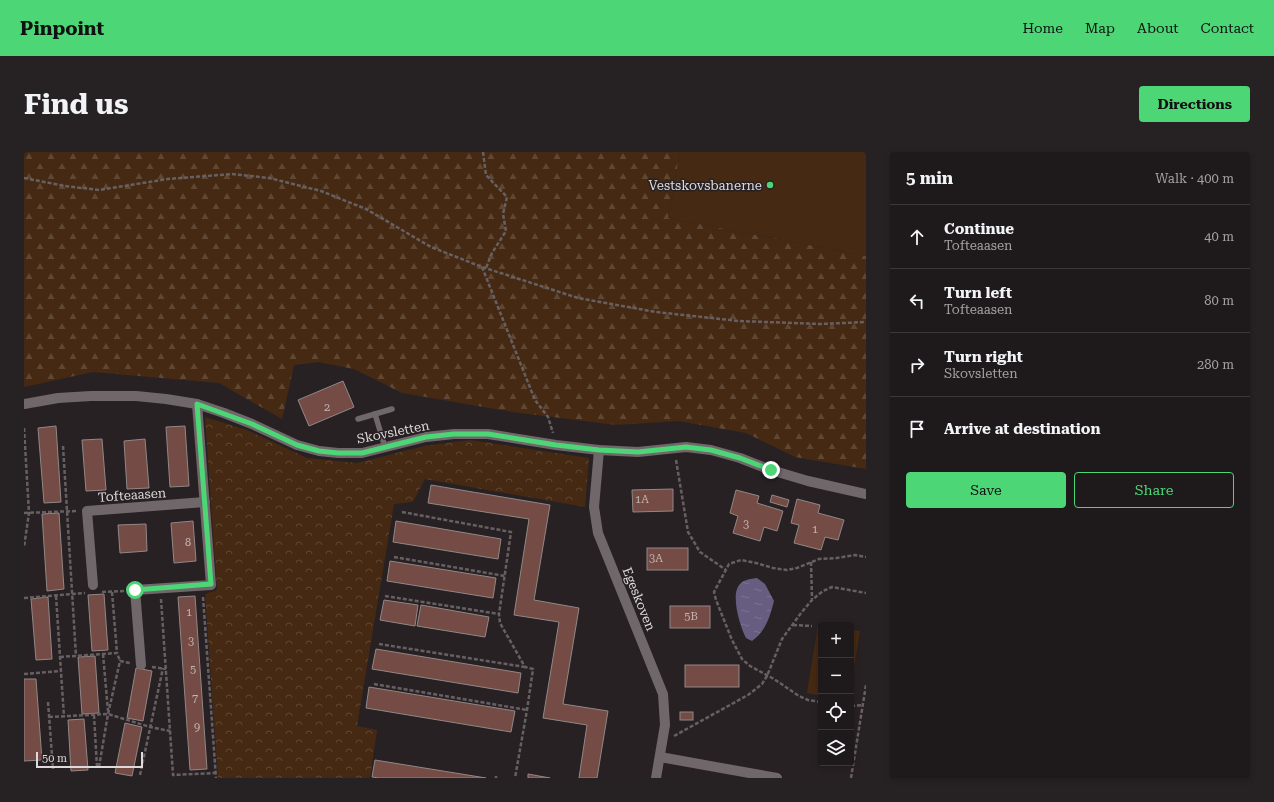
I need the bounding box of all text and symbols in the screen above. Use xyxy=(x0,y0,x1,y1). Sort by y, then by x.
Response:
text: Pinpoint xyxy=(20,17,104,40)
text: Home xyxy=(1022,20,1063,36)
text: Map xyxy=(1085,20,1115,36)
text: About xyxy=(1137,20,1179,36)
text: Contact xyxy=(1201,20,1254,36)
button: Directions xyxy=(1139,86,1250,122)
text: Find us xyxy=(24,88,128,121)
text: 5 min xyxy=(906,168,953,188)
text: Walk · 400 m xyxy=(1155,171,1234,186)
place label: Vestskovsbanerne xyxy=(648,178,762,193)
marker: Vestskovsbanerne xyxy=(765,180,775,190)
text: Continue xyxy=(944,220,1014,238)
icon: ahead xyxy=(906,226,928,248)
text: 40 m xyxy=(1204,229,1234,244)
text: Tofteaasen xyxy=(944,238,1012,253)
text: Turn left xyxy=(944,284,1012,302)
icon: left xyxy=(906,290,928,312)
text: 80 m xyxy=(1204,293,1234,308)
text: Tofteaasen xyxy=(944,302,1012,317)
text: Turn right xyxy=(944,348,1023,366)
icon: right xyxy=(906,354,928,376)
text: 280 m xyxy=(1197,357,1234,372)
text: Skovsletten xyxy=(944,366,1018,381)
house number: 2 xyxy=(324,401,330,414)
street label: Skovsletten xyxy=(355,417,431,446)
icon: arrive xyxy=(906,418,928,440)
text: Arrive at destination xyxy=(944,420,1100,438)
route end xyxy=(762,461,780,479)
button: Save xyxy=(906,472,1066,508)
button: Share xyxy=(1074,472,1234,508)
street label: Tofteaasen xyxy=(97,485,167,505)
house number: 1A xyxy=(635,493,649,506)
house number: 3 xyxy=(743,518,749,531)
house number: 1 xyxy=(812,523,818,536)
house number: 8 xyxy=(185,536,191,549)
house number: 3A xyxy=(649,552,663,565)
street label: Egeskoven xyxy=(619,565,659,633)
route start xyxy=(126,581,144,599)
house number: 1 xyxy=(186,606,192,619)
house number: 5B xyxy=(684,610,698,623)
map controls xyxy=(818,622,854,766)
button: + xyxy=(818,622,854,658)
house number: 3 xyxy=(188,635,194,648)
button: − xyxy=(818,658,854,694)
house number: 5 xyxy=(190,663,196,676)
house number: 7 xyxy=(192,692,198,705)
button: locate xyxy=(818,694,854,730)
house number: 9 xyxy=(194,721,200,734)
button: layers xyxy=(818,730,854,766)
scale bar xyxy=(36,750,143,769)
text: 50 m xyxy=(42,752,67,765)

